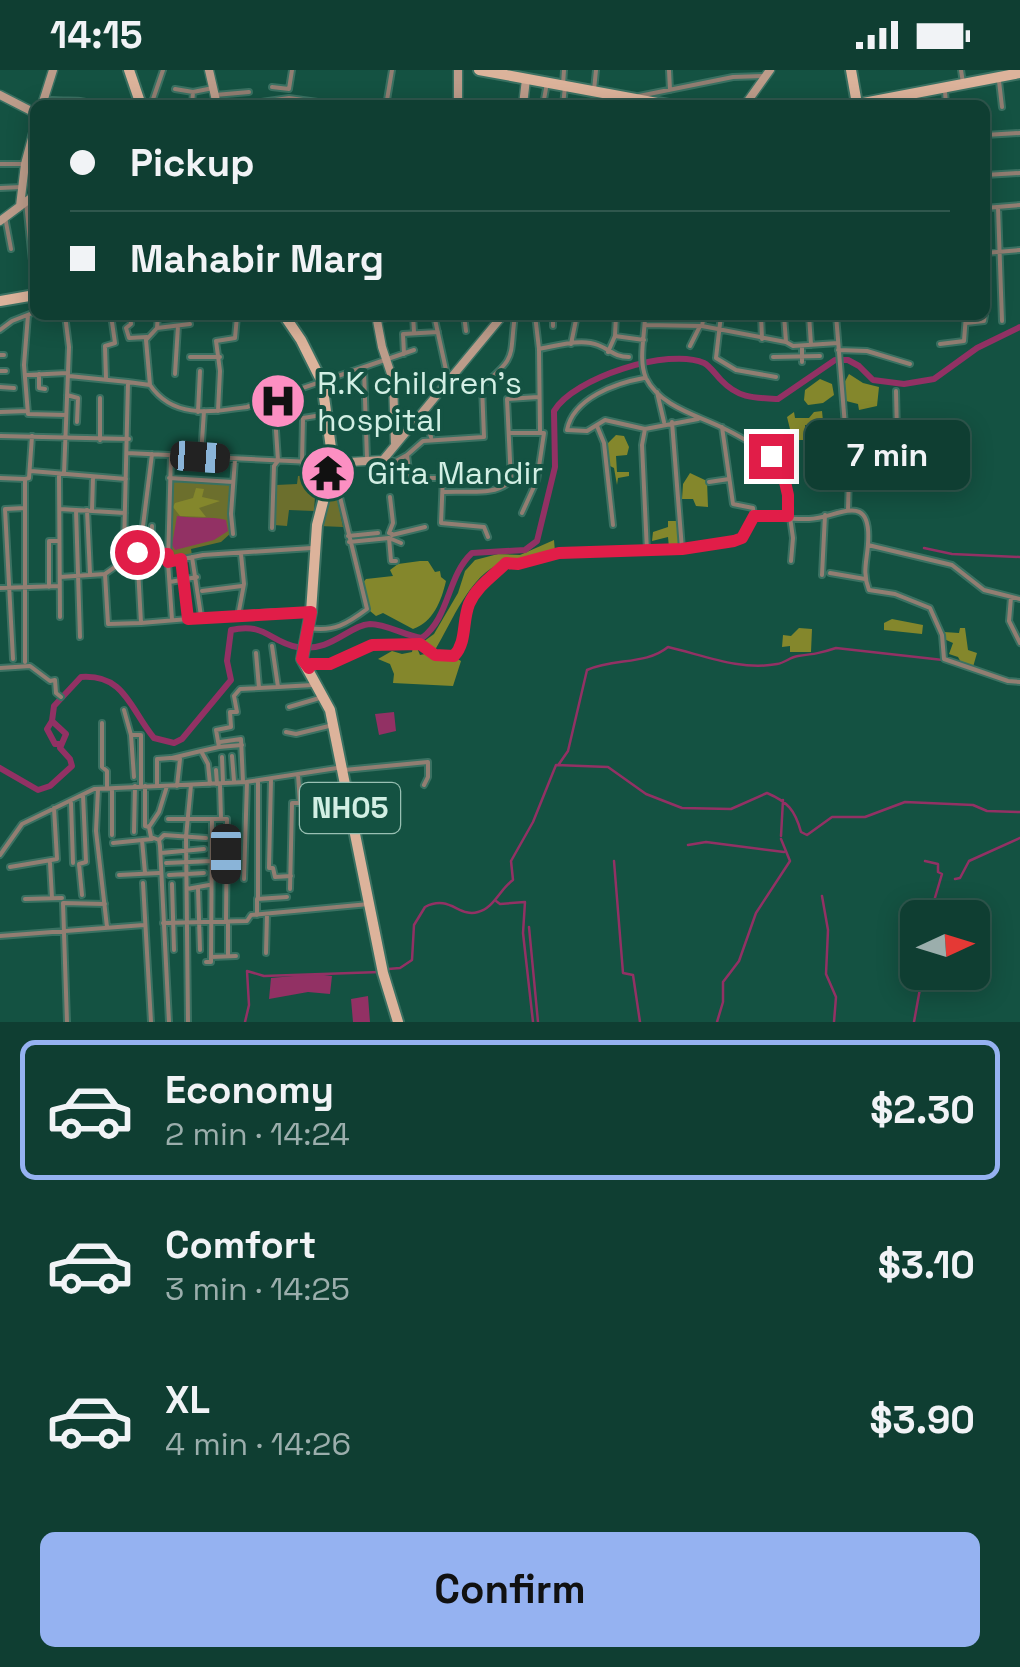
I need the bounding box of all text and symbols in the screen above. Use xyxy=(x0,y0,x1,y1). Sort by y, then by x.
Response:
text: 14:15 xyxy=(50,11,143,59)
text: Pickup xyxy=(130,139,254,187)
text: Mahabir Marg xyxy=(130,235,384,283)
place label: R.K children's hospital xyxy=(317,363,522,440)
hospital icon: R.K children's hospital xyxy=(248,371,308,431)
callout: 7 min xyxy=(806,421,971,491)
route end xyxy=(749,434,794,479)
text: 7 min xyxy=(847,435,928,475)
car xyxy=(169,440,231,474)
temple icon: Gita Mandir xyxy=(298,443,358,503)
place label: Gita Mandir xyxy=(367,453,543,493)
route start xyxy=(115,530,160,575)
road number: NH05 xyxy=(300,783,400,833)
car xyxy=(211,824,241,884)
north arrow xyxy=(900,900,990,990)
map controls xyxy=(900,900,990,990)
icon: car xyxy=(45,1065,135,1155)
text: Economy xyxy=(165,1066,334,1114)
text: $2.30 xyxy=(870,1086,975,1134)
text: 2 min · 14:24 xyxy=(165,1114,350,1154)
icon: car xyxy=(45,1220,135,1310)
text: Comfort xyxy=(165,1221,316,1269)
text: $3.10 xyxy=(878,1241,975,1289)
text: 3 min · 14:25 xyxy=(165,1269,350,1309)
icon: car xyxy=(45,1375,135,1465)
text: XL xyxy=(165,1376,210,1424)
text: $3.90 xyxy=(870,1396,975,1444)
text: 4 min · 14:26 xyxy=(165,1424,351,1464)
button: Confirm xyxy=(40,1532,980,1647)

